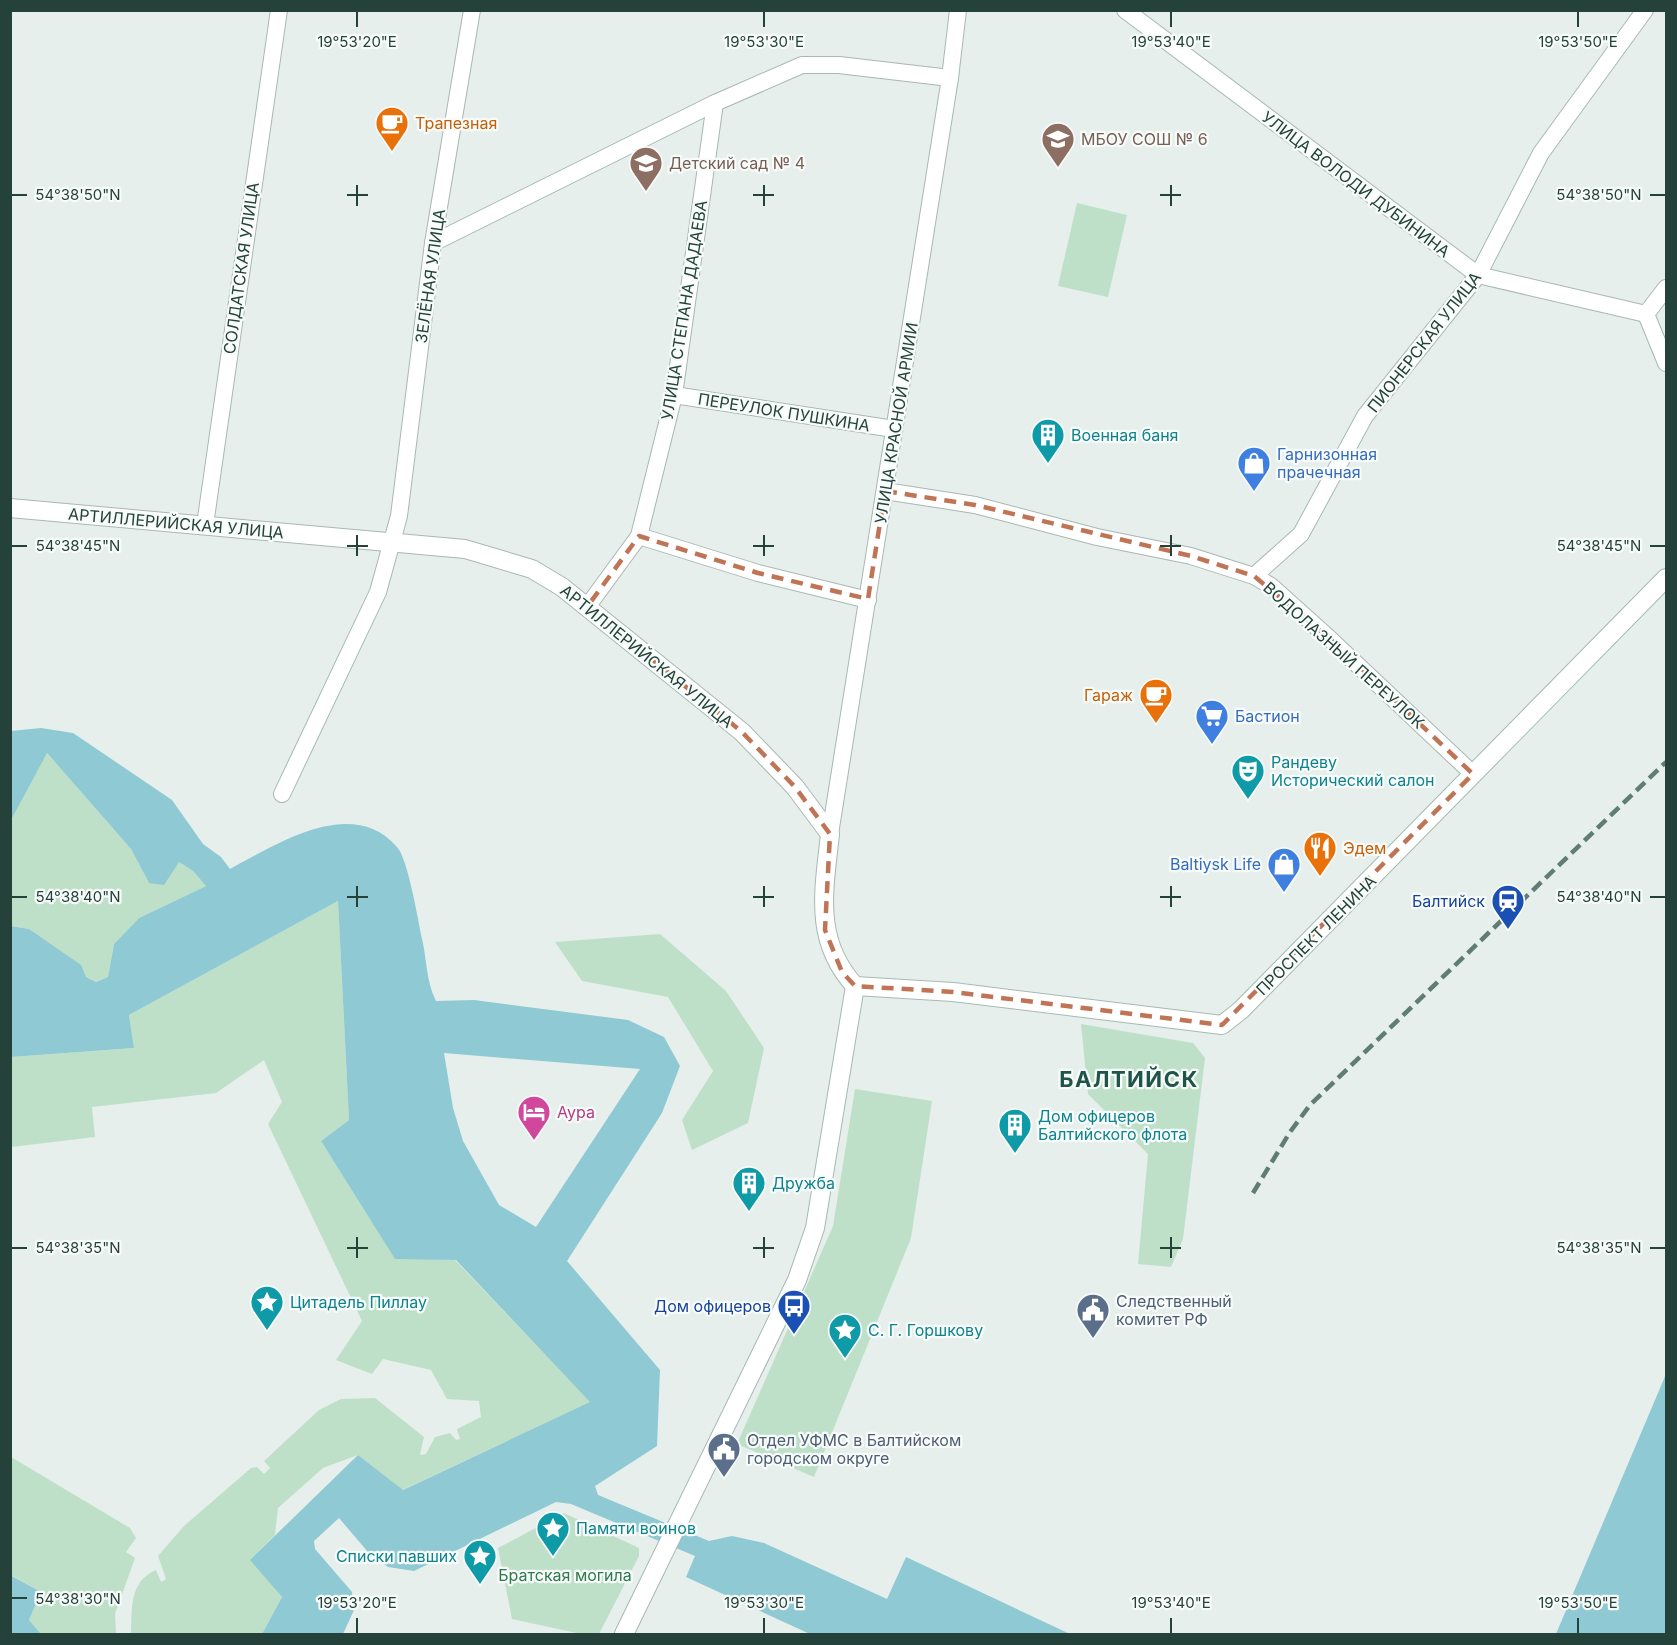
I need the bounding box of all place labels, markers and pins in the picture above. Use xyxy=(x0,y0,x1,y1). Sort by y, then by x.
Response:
cafe icon: Трапезная xyxy=(374,105,410,152)
place label: Трапезная xyxy=(415,113,497,133)
school or university icon: МБОУ СОШ № 6 xyxy=(1040,121,1076,168)
place label: МБОУ СОШ № 6 xyxy=(1081,129,1208,149)
school or university icon: Детский сад № 4 xyxy=(628,145,664,192)
place label: Детский сад № 4 xyxy=(669,153,805,173)
building icon: Военная баня xyxy=(1030,417,1066,464)
place label: Военная баня xyxy=(1071,425,1178,445)
place label: Гарнизонная прачечная xyxy=(1277,444,1377,482)
shop icon: Гарнизонная прачечная xyxy=(1236,445,1272,492)
cafe icon: Гараж xyxy=(1138,677,1174,724)
place label: Гараж xyxy=(1084,685,1133,705)
supermarket icon: Бастион xyxy=(1194,698,1230,745)
place label: Бастион xyxy=(1235,706,1300,726)
place label: Рандеву Исторический салон xyxy=(1271,752,1435,790)
theatre icon: Рандеву Исторический салон xyxy=(1230,753,1266,800)
restaurant icon: Эдем xyxy=(1302,830,1338,877)
place label: Эдем xyxy=(1343,838,1386,858)
shop icon: Baltiysk Life xyxy=(1266,846,1302,893)
place label: Baltiysk Life xyxy=(1170,854,1261,874)
station icon: Балтийск xyxy=(1490,883,1526,930)
place label: Балтийск xyxy=(1412,891,1485,911)
hotel icon: Аура xyxy=(516,1094,552,1141)
place label: Аура xyxy=(557,1102,595,1122)
place label: Дом офицеров Балтийского флота xyxy=(1038,1106,1187,1144)
building icon: Дом офицеров Балтийского флота xyxy=(997,1107,1033,1154)
building icon: Дружба xyxy=(731,1165,767,1212)
place label: Дружба xyxy=(772,1173,835,1193)
place icon: Цитадель Пиллау xyxy=(249,1284,285,1331)
bus stop icon: Дом офицеров xyxy=(776,1288,812,1335)
place label: Следственный комитет РФ xyxy=(1116,1291,1232,1329)
place label: Цитадель Пиллау xyxy=(290,1292,427,1312)
public building icon: Следственный комитет РФ xyxy=(1075,1292,1111,1339)
place label: Дом офицеров xyxy=(654,1296,771,1316)
place icon: С. Г. Горшкову xyxy=(827,1312,863,1359)
place label: С. Г. Горшкову xyxy=(868,1320,983,1340)
place label: Отдел УФМС в Балтийском городском округе xyxy=(747,1430,961,1468)
public building icon: Отдел УФМС в Балтийском городском округе xyxy=(706,1431,742,1478)
place icon: Памяти воинов xyxy=(535,1510,571,1557)
place label: Памяти воинов xyxy=(576,1518,696,1538)
place icon: Списки павших xyxy=(462,1538,498,1585)
place label: Списки павших xyxy=(336,1546,457,1566)

